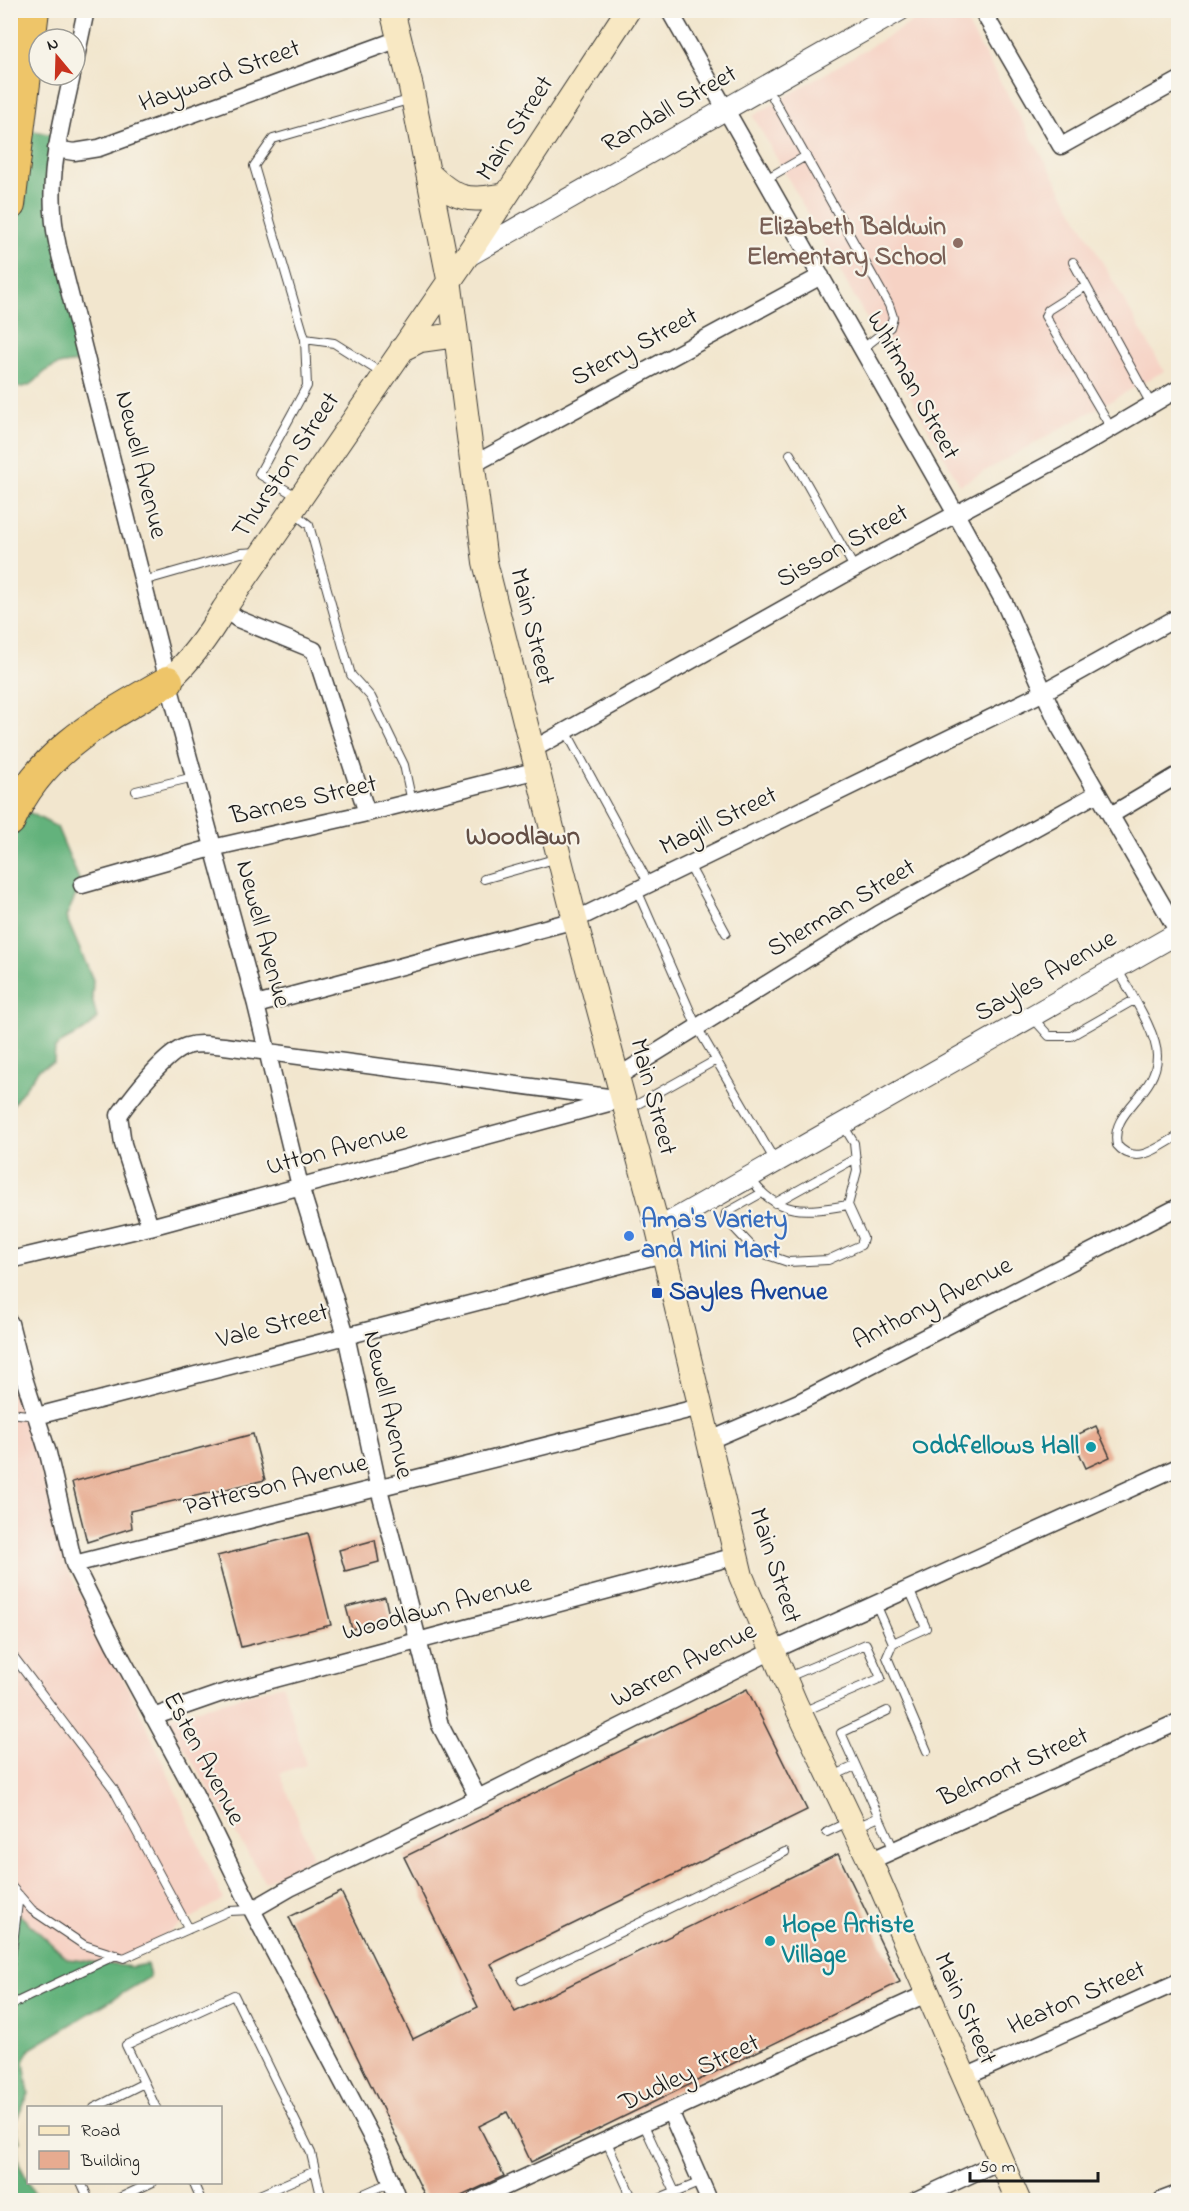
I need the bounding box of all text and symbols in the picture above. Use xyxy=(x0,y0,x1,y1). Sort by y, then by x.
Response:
north arrow xyxy=(27,27,87,87)
street label: Hayward Street xyxy=(134,30,306,124)
text: N xyxy=(44,32,62,58)
street label: Randall Street xyxy=(595,56,745,164)
street label: Main Street xyxy=(468,68,565,189)
place label: Elizabeth Baldwin Elementary School xyxy=(747,209,946,277)
marker: Elizabeth Baldwin Elementary School xyxy=(951,236,965,250)
street label: Sterry Street xyxy=(564,298,706,398)
street label: Whitman Street xyxy=(855,305,969,468)
street label: Thurston Street xyxy=(224,385,351,547)
street label: Newell Avenue xyxy=(103,387,177,543)
street label: Sisson Street xyxy=(770,495,916,599)
street label: Main Street xyxy=(498,565,564,690)
street label: Barnes Street xyxy=(226,766,381,837)
street label: Magill Street xyxy=(654,777,785,867)
district label: Woodlawn xyxy=(466,818,580,857)
street label: Sherman Street xyxy=(760,849,924,969)
street label: Newell Avenue xyxy=(224,856,300,1012)
street label: Sayles Avenue xyxy=(968,921,1125,1033)
street label: Main Street xyxy=(618,1034,686,1160)
street label: Utton Avenue xyxy=(262,1113,412,1187)
place label: Ama's Variety and Mini Mart xyxy=(641,1202,788,1270)
marker: Ama's Variety and Mini Mart xyxy=(622,1229,636,1243)
street label: Anthony Avenue xyxy=(846,1247,1020,1361)
place label: Sayles Avenue xyxy=(669,1274,829,1312)
marker: Sayles Avenue xyxy=(650,1286,664,1300)
street label: Vale Street xyxy=(212,1294,333,1360)
street label: Newell Avenue xyxy=(352,1327,423,1483)
place label: Oddfellows Hall xyxy=(912,1428,1079,1466)
marker: Oddfellows Hall xyxy=(1084,1440,1098,1454)
street label: Patterson Avenue xyxy=(180,1445,372,1527)
street label: Main Street xyxy=(737,1503,811,1629)
street label: Woodlawn Avenue xyxy=(338,1565,536,1653)
street label: Warren Avenue xyxy=(605,1613,764,1719)
street label: Esten Avenue xyxy=(152,1685,254,1833)
street label: Belmont Street xyxy=(932,1718,1095,1818)
place label: Hope Artiste Village xyxy=(781,1907,915,1976)
marker: Hope Artiste Village xyxy=(763,1934,777,1948)
street label: Main Street xyxy=(922,1947,1006,2071)
street label: Heaton Street xyxy=(1002,1951,1153,2046)
street label: Dudley Street xyxy=(613,2025,767,2124)
legend xyxy=(27,2106,222,2184)
text: Road xyxy=(81,2119,120,2145)
scale bar xyxy=(970,2145,1098,2183)
text: Building xyxy=(80,2149,140,2176)
text: 50 m xyxy=(979,2155,1016,2181)

